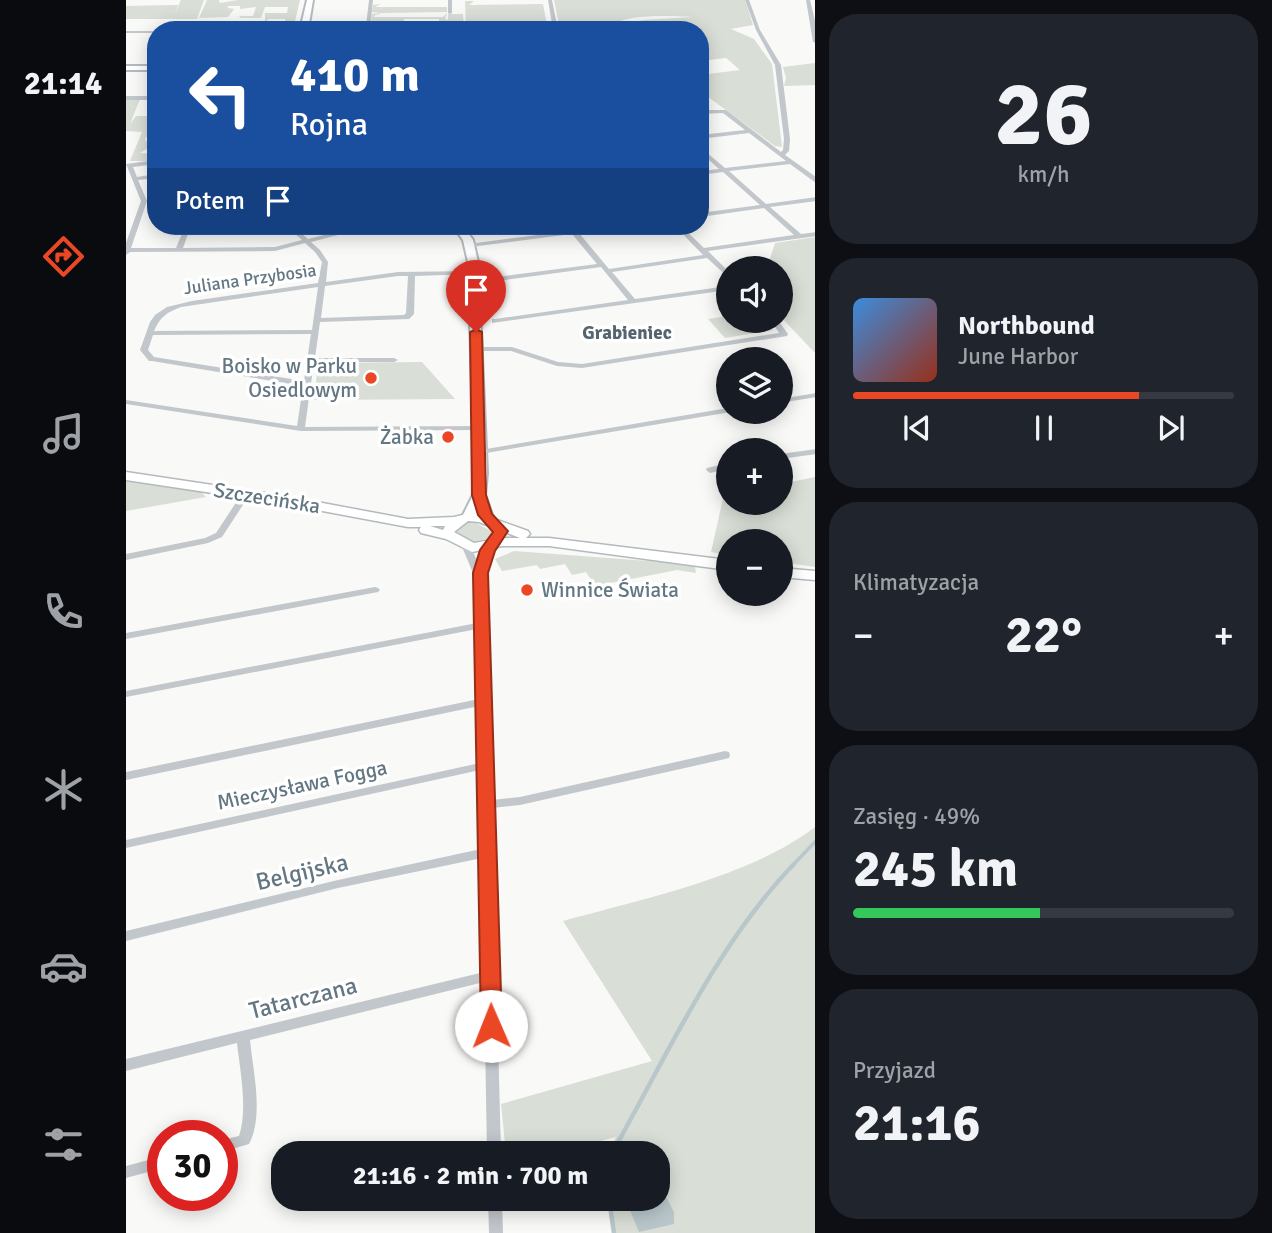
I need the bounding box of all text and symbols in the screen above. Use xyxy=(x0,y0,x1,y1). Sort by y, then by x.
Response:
text: 410 m xyxy=(290,45,420,105)
icon: left xyxy=(175,49,266,140)
text: 26 xyxy=(994,58,1093,171)
text: 21:14 xyxy=(24,64,102,103)
text: Rojna xyxy=(290,105,368,144)
text: km/h xyxy=(1017,160,1070,189)
icon: arrive xyxy=(259,182,297,220)
text: Potem xyxy=(175,185,245,217)
icon: directions xyxy=(39,232,88,281)
map controls xyxy=(716,256,793,606)
button: sound xyxy=(716,256,793,333)
street label: Juliana Przybosia xyxy=(182,259,318,299)
pin xyxy=(446,260,506,332)
icon: arrive xyxy=(457,271,495,309)
text: Northbound xyxy=(958,310,1095,342)
district label: Grabieniec xyxy=(582,321,672,345)
text: June Harbor xyxy=(958,342,1078,371)
button: layers xyxy=(716,347,793,424)
place label: Boisko w Parku Osiedlowym xyxy=(222,353,357,403)
marker: Boisko w Parku Osiedlowym xyxy=(363,370,379,386)
icon: music xyxy=(39,409,88,458)
icon: previous xyxy=(898,409,936,447)
icon: pause xyxy=(1025,409,1063,447)
icon: next xyxy=(1152,409,1190,447)
place label: Żabka xyxy=(380,424,434,450)
marker: Żabka xyxy=(440,429,456,445)
button: + xyxy=(716,438,793,515)
street label: Szczecińska xyxy=(212,477,322,519)
button: − xyxy=(716,529,793,606)
text: Klimatyzacja xyxy=(853,568,979,597)
place label: Winnice Świata xyxy=(541,577,679,603)
marker: Winnice Świata xyxy=(519,582,535,598)
icon: phone xyxy=(39,587,88,636)
text: 22° xyxy=(1005,603,1082,667)
text: − xyxy=(853,612,874,659)
text: + xyxy=(1213,612,1234,659)
street label: Mieczysława Fogga xyxy=(215,754,389,816)
icon: climate xyxy=(39,765,88,814)
text: Zasięg · 49% xyxy=(853,802,980,831)
text: 245 km xyxy=(853,837,1018,901)
street label: Belgijska xyxy=(253,847,351,897)
icon: car xyxy=(39,942,88,991)
street label: Tatarczana xyxy=(246,970,360,1026)
position arrow xyxy=(454,989,528,1063)
text: Przyjazd xyxy=(853,1056,936,1085)
text: 21:16 xyxy=(853,1091,981,1155)
icon: filters xyxy=(39,1120,88,1169)
speed limit sign: 30 xyxy=(147,1120,238,1211)
text: 21:16 · 2 min · 700 m xyxy=(353,1160,588,1192)

